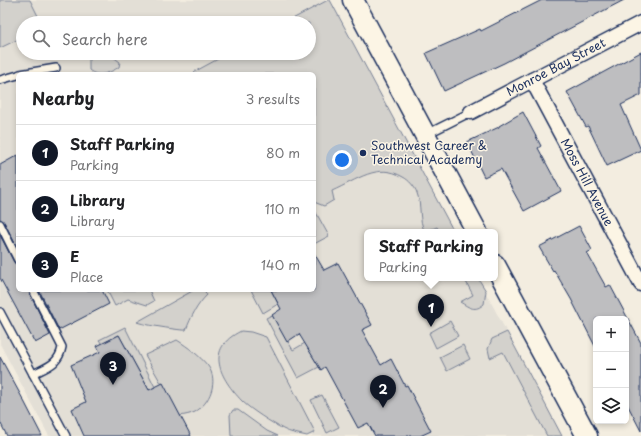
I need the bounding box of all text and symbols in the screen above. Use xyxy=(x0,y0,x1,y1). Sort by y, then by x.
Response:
search box xyxy=(16,16,316,60)
icon: search xyxy=(30,27,52,49)
text: Search here xyxy=(62,27,148,50)
street label: Monroe Bay Street xyxy=(503,33,609,100)
text: Nearby xyxy=(32,85,94,111)
text: 3 results xyxy=(246,89,300,108)
text: Staff Parking xyxy=(70,132,175,155)
street label: Moss Hill Avenue xyxy=(557,135,619,229)
place label: Southwest Career & Technical Academy xyxy=(371,136,487,168)
text: 1 xyxy=(42,143,48,162)
text: 80 m xyxy=(266,143,300,162)
marker: Southwest Career & Technical Academy xyxy=(358,148,368,158)
your location xyxy=(332,150,352,170)
text: Parking xyxy=(70,155,119,174)
text: Library xyxy=(70,188,125,211)
text: 2 xyxy=(40,199,50,218)
text: 110 m xyxy=(265,199,300,218)
text: Library xyxy=(70,211,115,230)
popup xyxy=(364,229,498,281)
text: Staff Parking xyxy=(379,234,483,257)
text: E xyxy=(70,244,79,267)
text: 3 xyxy=(41,255,49,274)
text: 140 m xyxy=(261,255,300,274)
text: Parking xyxy=(379,257,427,276)
text: Place xyxy=(70,267,103,286)
pin: 1 xyxy=(418,294,444,327)
map controls xyxy=(593,316,629,424)
button: + xyxy=(593,316,629,352)
pin: 3 xyxy=(100,352,126,385)
button: − xyxy=(593,352,629,388)
pin: 2 xyxy=(370,375,396,408)
button: layers xyxy=(593,388,629,424)

